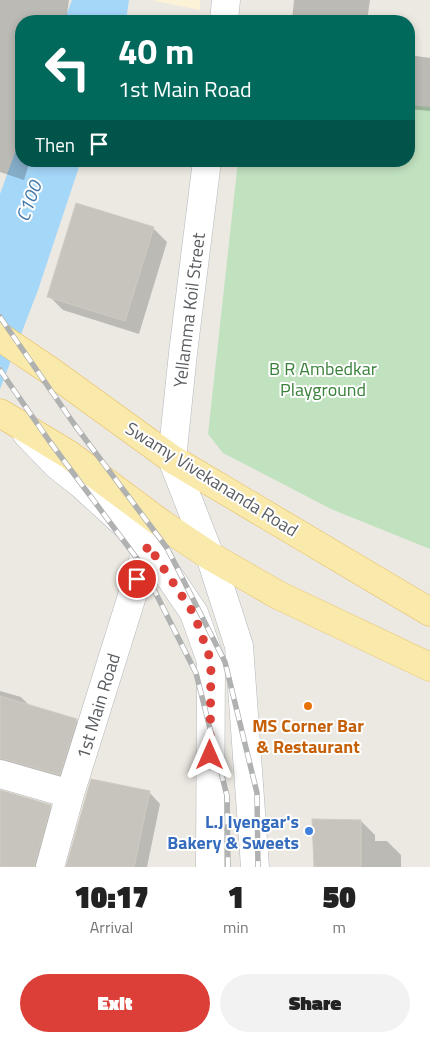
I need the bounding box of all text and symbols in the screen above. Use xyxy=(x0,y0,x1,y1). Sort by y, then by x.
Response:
text: 40 m xyxy=(118,24,194,78)
icon: left xyxy=(35,35,100,100)
text: 1st Main Road xyxy=(118,72,252,106)
text: Then xyxy=(35,130,75,159)
icon: arrive xyxy=(85,130,113,158)
water label: C100 xyxy=(7,175,49,225)
street label: Yellamma Koil Street xyxy=(166,230,212,389)
park label: B R Ambedkar Playground xyxy=(269,355,377,403)
street label: Swamy Vivekananda Road xyxy=(120,415,304,543)
pin xyxy=(116,558,158,600)
icon: arrive xyxy=(123,565,151,593)
street label: 1st Main Road xyxy=(69,650,127,762)
marker: MS Corner Bar & Restaurant xyxy=(302,700,314,712)
place label: MS Corner Bar & Restaurant xyxy=(252,712,364,760)
position arrow xyxy=(183,728,235,780)
place label: L.J Iyengar's Bakery & Sweets xyxy=(167,808,299,856)
marker: L.J Iyengar's Bakery & Sweets xyxy=(303,825,315,837)
text: 10:17 xyxy=(74,874,149,920)
text: 1 xyxy=(228,874,244,920)
text: 50 xyxy=(323,874,356,920)
text: Arrival xyxy=(90,915,133,939)
text: min xyxy=(223,915,249,939)
text: m xyxy=(333,915,346,939)
button: Exit xyxy=(20,974,210,1032)
button: Share xyxy=(220,974,410,1032)

